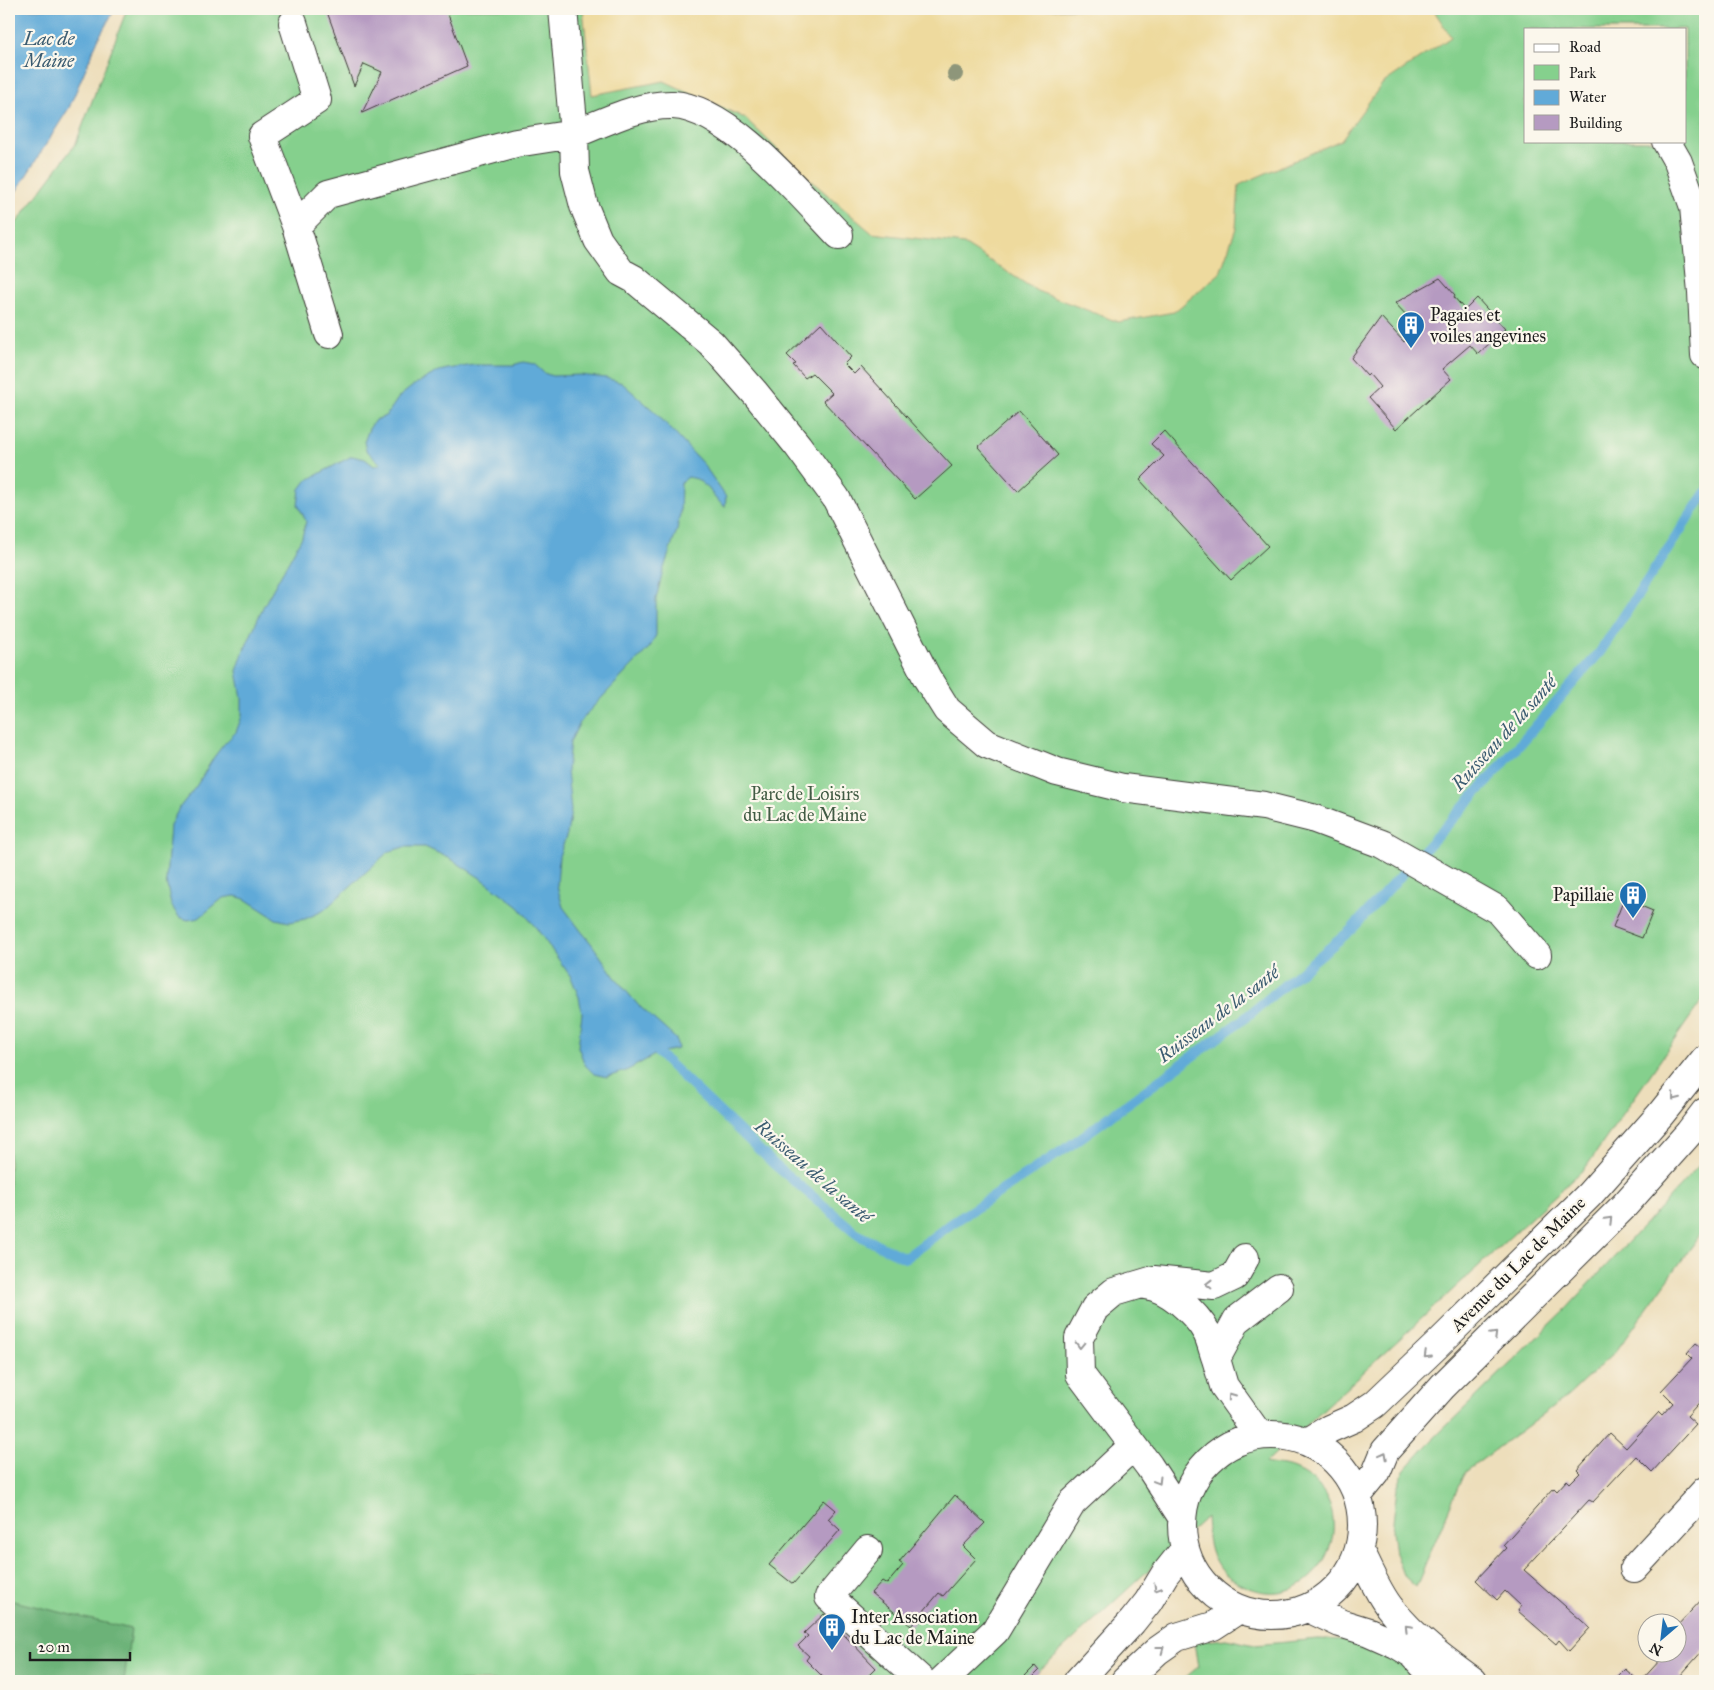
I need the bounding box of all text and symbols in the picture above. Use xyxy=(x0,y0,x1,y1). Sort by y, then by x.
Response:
water label: Lac de Maine xyxy=(22,27,76,72)
legend xyxy=(1524,28,1686,142)
text: Road xyxy=(1569,38,1601,56)
text: Park xyxy=(1569,64,1596,82)
text: Water xyxy=(1569,88,1606,106)
text: Building xyxy=(1569,114,1623,132)
place label: Pagaies et voiles angevines xyxy=(1429,304,1546,348)
building icon: Pagaies et voiles angevines xyxy=(1396,310,1426,349)
water label: Ruisseau de la santé xyxy=(1446,669,1563,796)
park label: Parc de Loisirs du Lac de Maine xyxy=(743,783,867,826)
building icon: Papillaie xyxy=(1618,880,1648,919)
place label: Papillaie xyxy=(1553,884,1614,906)
water label: Ruisseau de la santé xyxy=(1152,959,1286,1068)
one-way arrow xyxy=(1671,1091,1680,1100)
water label: Ruisseau de la santé xyxy=(749,1114,878,1230)
street label: Avenue du Lac de Maine xyxy=(1445,1192,1590,1337)
one-way arrow xyxy=(1603,1217,1612,1226)
one-way arrow xyxy=(1205,1279,1213,1290)
one-way arrow xyxy=(1488,1332,1497,1341)
one-way arrow xyxy=(1075,1341,1085,1349)
one-way arrow xyxy=(1423,1349,1432,1358)
one-way arrow xyxy=(1228,1392,1237,1402)
one-way arrow xyxy=(1378,1451,1388,1460)
one-way arrow xyxy=(1152,1476,1162,1485)
one-way arrow xyxy=(1153,1582,1163,1591)
place label: Inter Association du Lac de Maine xyxy=(851,1606,978,1649)
building icon: Inter Association du Lac de Maine xyxy=(817,1612,847,1651)
north arrow xyxy=(1636,1612,1686,1662)
one-way arrow xyxy=(1405,1625,1414,1634)
scale bar xyxy=(30,1630,130,1662)
text: 20 m xyxy=(38,1638,70,1656)
text: N xyxy=(1647,1639,1665,1659)
one-way arrow xyxy=(1155,1646,1164,1654)

